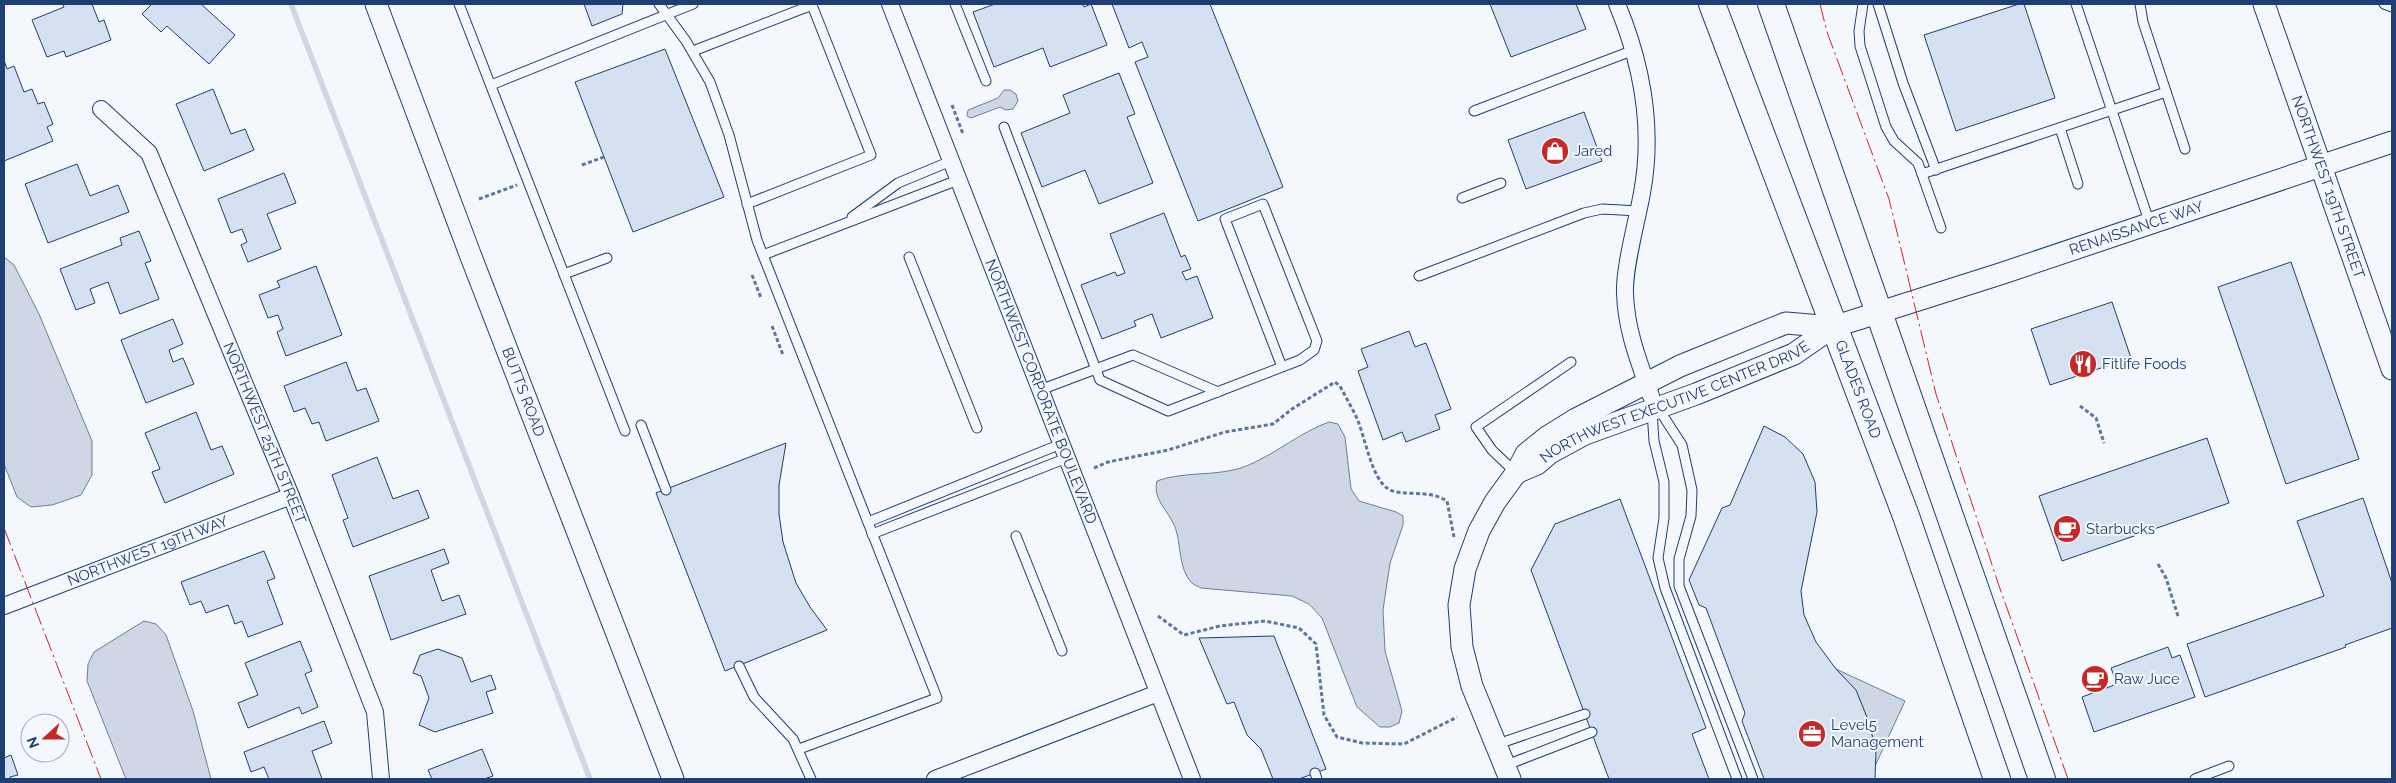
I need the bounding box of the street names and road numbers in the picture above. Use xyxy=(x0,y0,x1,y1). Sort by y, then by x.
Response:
street label: NORTHWEST 19TH STREET xyxy=(2288,93,2369,281)
street label: RENAISSANCE WAY xyxy=(2067,197,2206,259)
street label: NORTHWEST CORPORATE BOULEVARD xyxy=(981,257,1101,527)
street label: NORTHWEST EXECUTIVE CENTER DRIVE xyxy=(1536,337,1813,467)
street label: GLADES ROAD xyxy=(1831,337,1885,441)
street label: NORTHWEST 25TH STREET xyxy=(219,340,310,526)
street label: BUTTS ROAD xyxy=(498,345,549,439)
street label: NORTHWEST 19TH WAY xyxy=(65,512,231,590)

